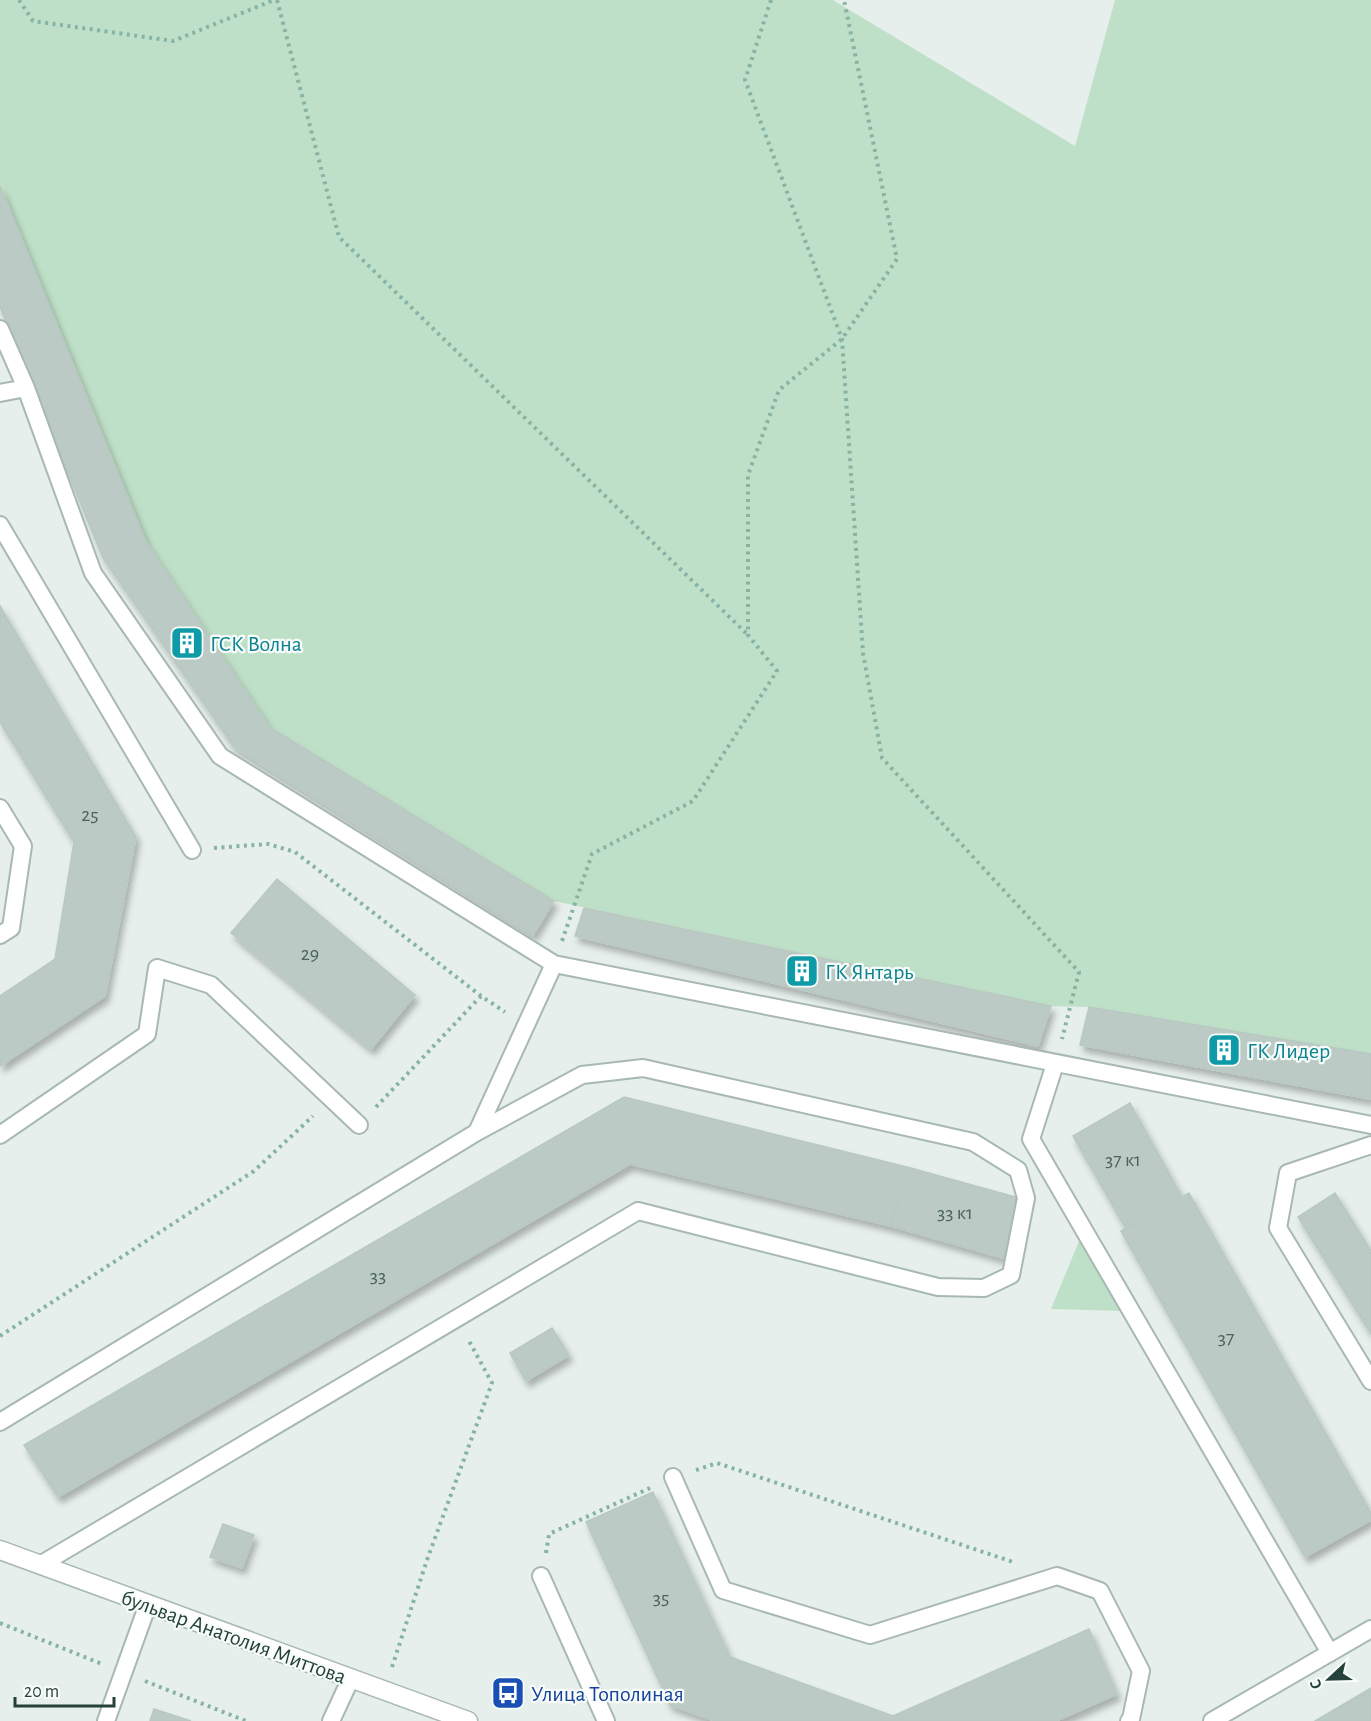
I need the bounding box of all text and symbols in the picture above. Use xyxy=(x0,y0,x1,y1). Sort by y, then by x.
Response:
building icon: ГСК Волна xyxy=(169,625,205,661)
place label: ГСК Волна xyxy=(210,633,302,655)
house number: 25 xyxy=(81,805,99,825)
house number: 29 xyxy=(301,944,319,964)
building icon: ГК Янтарь xyxy=(784,953,820,989)
place label: ГК Янтарь xyxy=(825,961,914,983)
building icon: ГК Лидер xyxy=(1206,1032,1242,1068)
place label: ГК Лидер xyxy=(1247,1040,1330,1062)
house number: 37 к1 xyxy=(1105,1150,1141,1170)
house number: 33 к1 xyxy=(937,1203,973,1223)
house number: 33 xyxy=(370,1266,386,1286)
house number: 37 xyxy=(1218,1328,1234,1348)
street label: бульвар Анатолия Миттова xyxy=(118,1586,349,1688)
house number: 35 xyxy=(653,1588,669,1608)
north arrow xyxy=(1299,1649,1359,1709)
scale bar xyxy=(15,1670,114,1708)
bus stop icon: Улица Тополиная xyxy=(490,1675,526,1711)
text: С xyxy=(1307,1677,1325,1691)
text: 20 m xyxy=(24,1683,59,1701)
place label: Улица Тополиная xyxy=(531,1683,684,1705)

